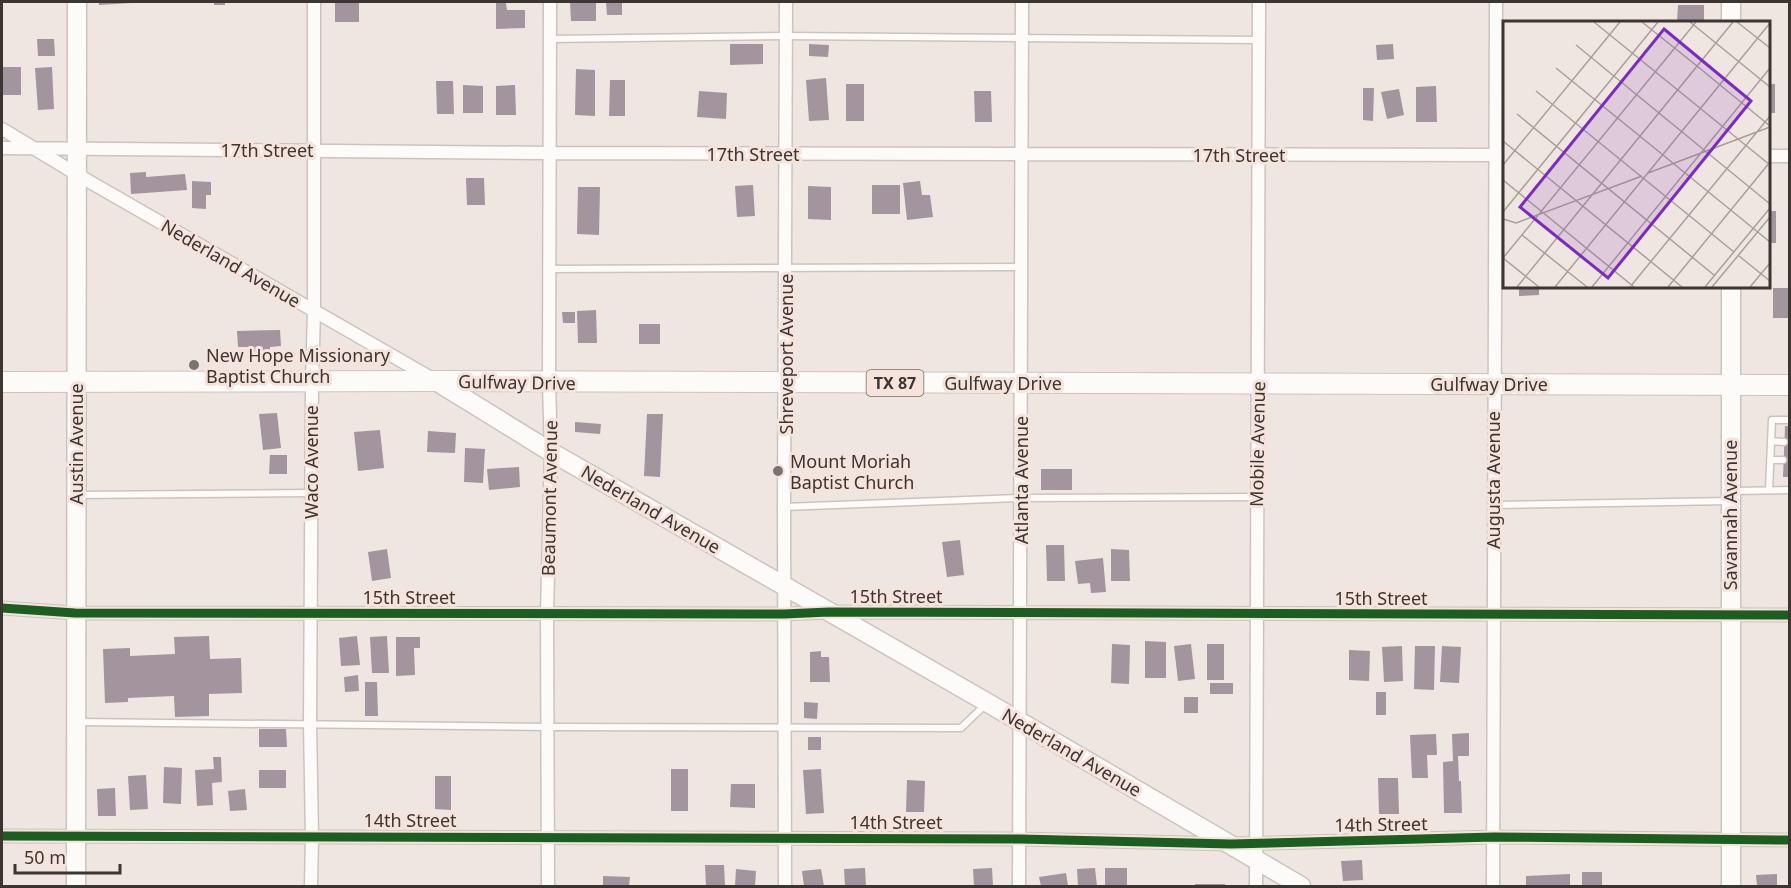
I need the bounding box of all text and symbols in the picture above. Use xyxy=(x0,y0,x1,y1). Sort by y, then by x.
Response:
inset map xyxy=(1503,21,1770,288)
street label: 17th Street xyxy=(220,138,314,162)
street label: 17th Street xyxy=(706,142,800,166)
street label: 17th Street xyxy=(1192,143,1286,167)
street label: Nederland Avenue xyxy=(157,213,305,313)
street label: Shreveport Avenue xyxy=(774,274,798,434)
place label: New Hope Missionary Baptist Church xyxy=(206,343,391,388)
marker: New Hope Missionary Baptist Church xyxy=(187,358,201,372)
street label: Gulfway Drive xyxy=(458,369,576,395)
road number: TX 87 xyxy=(866,370,924,396)
street label: Gulfway Drive xyxy=(944,371,1062,395)
street label: Gulfway Drive xyxy=(1430,372,1548,396)
street label: Mobile Avenue xyxy=(1244,381,1270,507)
street label: Austin Avenue xyxy=(64,383,88,505)
street label: Waco Avenue xyxy=(299,405,323,519)
street label: Augusta Avenue xyxy=(1481,411,1505,549)
street label: Atlanta Avenue xyxy=(1009,416,1033,544)
street label: Beaumont Avenue xyxy=(536,420,562,576)
street label: Savannah Avenue xyxy=(1718,440,1742,590)
place label: Mount Moriah Baptist Church xyxy=(790,449,914,494)
street label: Nederland Avenue xyxy=(577,459,725,559)
marker: Mount Moriah Baptist Church xyxy=(771,464,785,478)
street label: 15th Street xyxy=(849,584,943,608)
street label: 15th Street xyxy=(362,585,456,609)
street label: 15th Street xyxy=(1334,586,1428,610)
street label: Nederland Avenue xyxy=(998,702,1146,802)
street label: 14th Street xyxy=(363,808,457,832)
street label: 14th Street xyxy=(849,810,943,834)
street label: 14th Street xyxy=(1334,811,1428,837)
scale bar xyxy=(15,837,120,875)
text: 50 m xyxy=(24,845,66,869)

